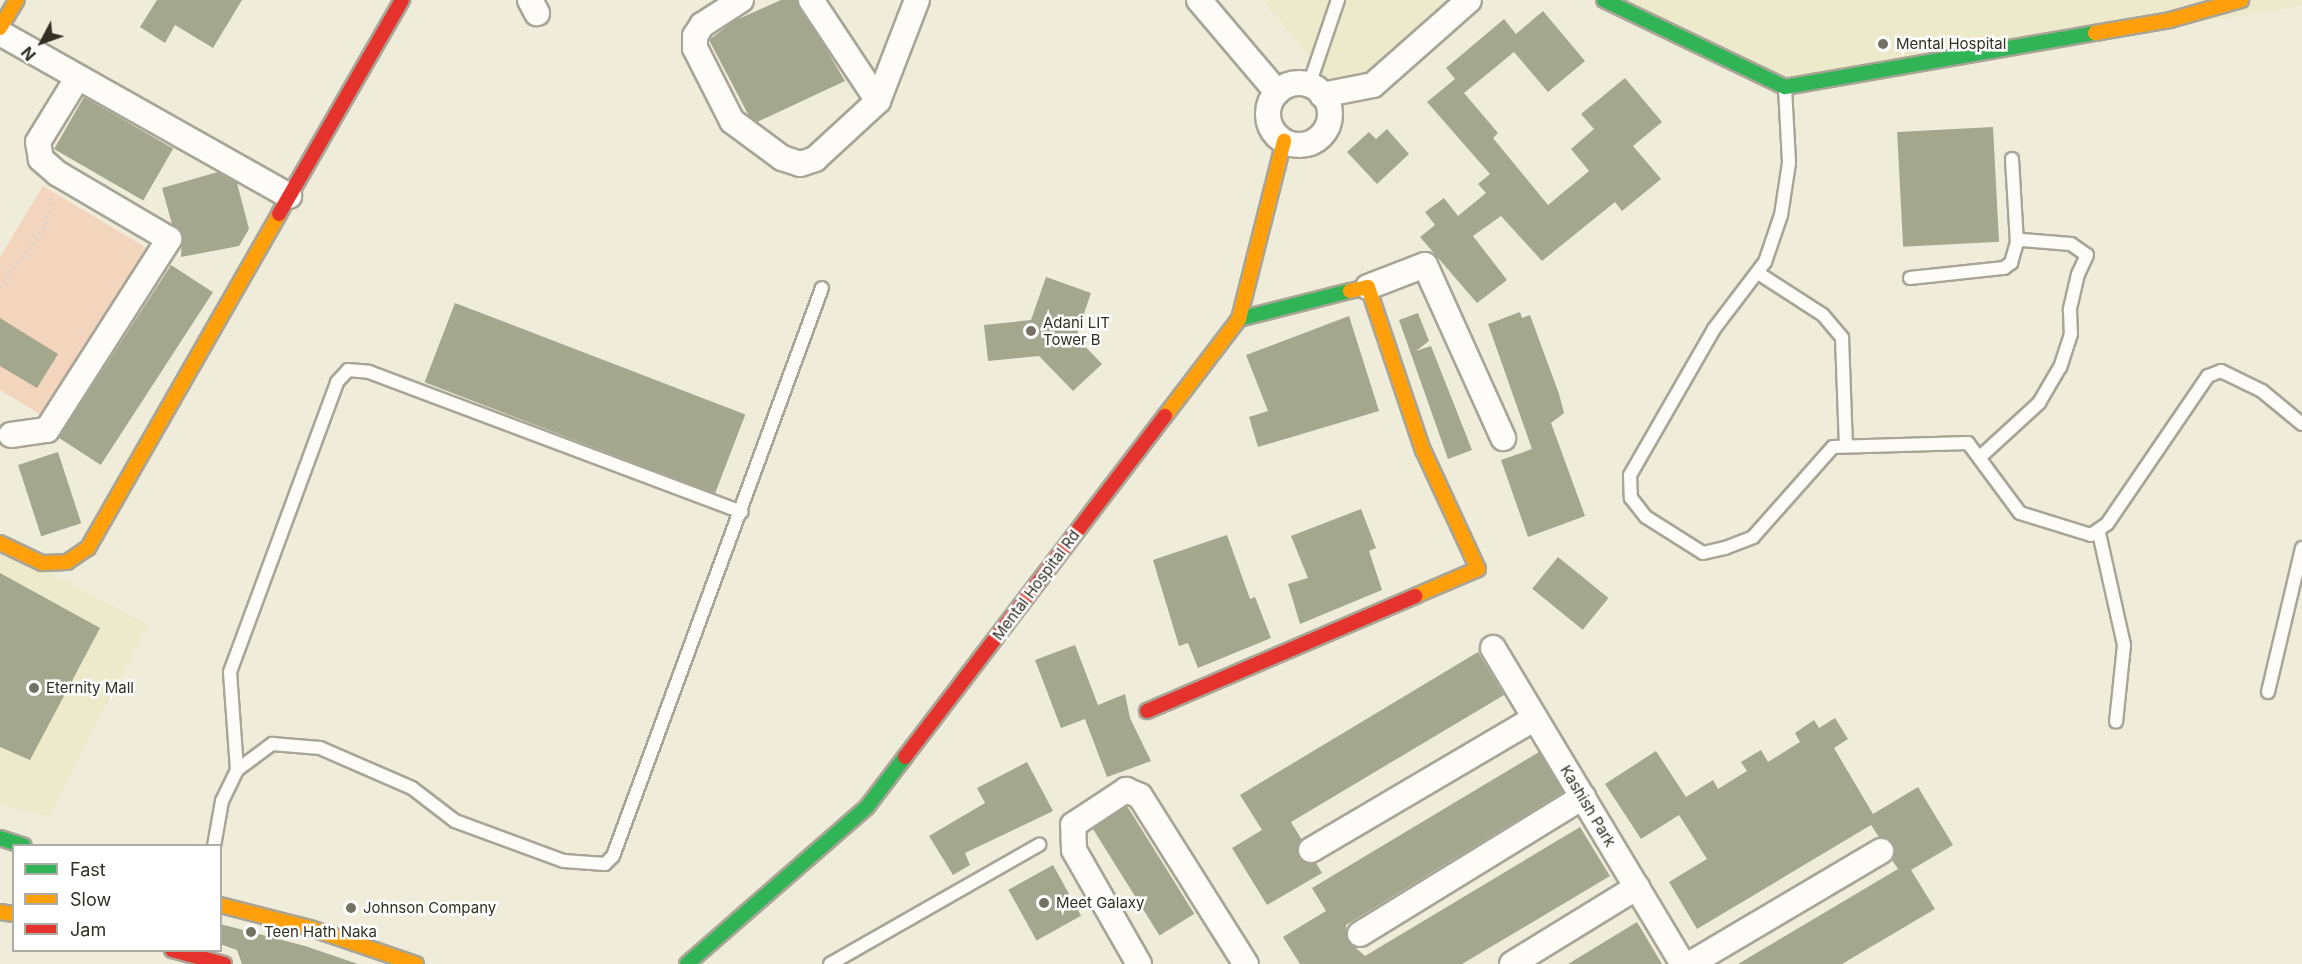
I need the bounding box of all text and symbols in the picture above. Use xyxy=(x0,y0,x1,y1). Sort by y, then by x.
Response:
north arrow xyxy=(12,12,72,72)
marker: Mental Hospital xyxy=(1874,35,1892,53)
place label: Mental Hospital xyxy=(1896,35,2006,53)
text: N xyxy=(17,43,40,65)
place label: Adani LIT Tower B xyxy=(1043,313,1110,348)
marker: Adani LIT Tower B xyxy=(1024,324,1038,338)
street label: Mental Hospital Rd xyxy=(989,526,1083,644)
place label: Eternity Mall xyxy=(46,679,134,697)
marker: Eternity Mall xyxy=(27,681,41,695)
street label: Kashish Park xyxy=(1557,762,1619,850)
legend xyxy=(12,844,222,952)
text: Fast xyxy=(70,859,106,880)
text: Slow xyxy=(70,889,111,910)
place label: Meet Galaxy xyxy=(1056,894,1144,912)
marker: Meet Galaxy xyxy=(1037,896,1051,910)
place label: Johnson Company xyxy=(363,899,496,917)
marker: Johnson Company xyxy=(344,901,358,915)
text: Jam xyxy=(70,919,106,940)
marker: Teen Hath Naka xyxy=(242,923,260,941)
place label: Teen Hath Naka xyxy=(264,923,377,941)

